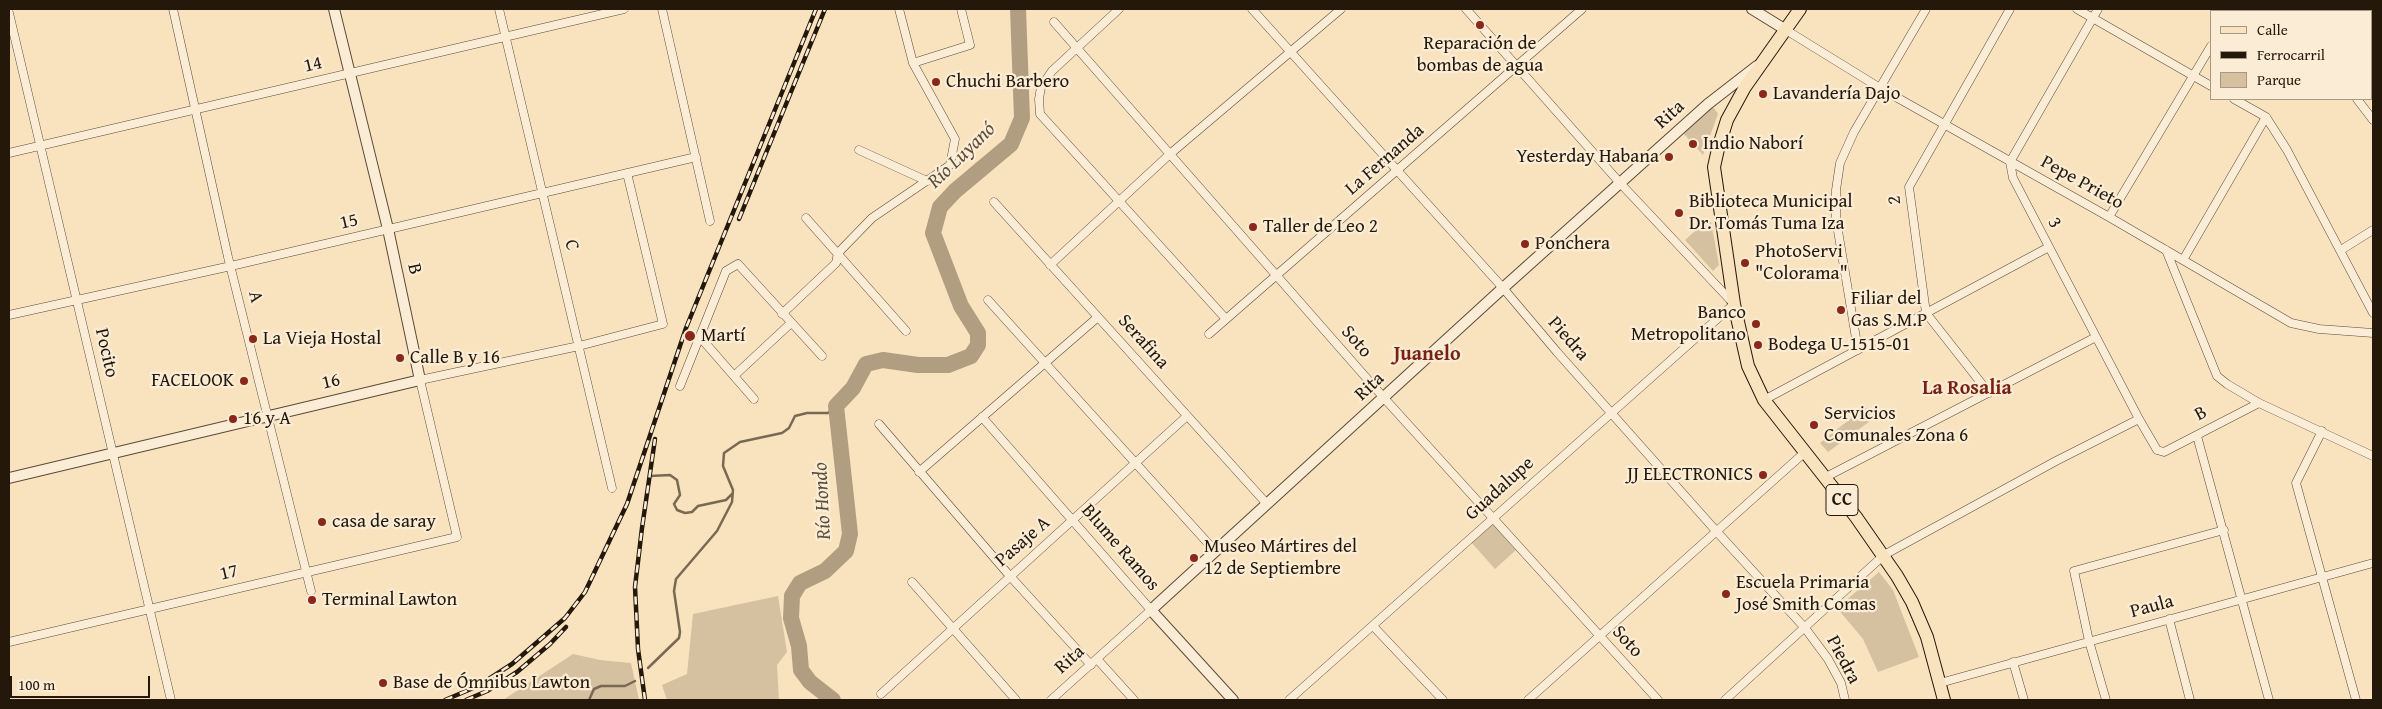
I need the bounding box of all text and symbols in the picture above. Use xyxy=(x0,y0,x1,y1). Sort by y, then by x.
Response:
legend xyxy=(2210,10,2372,100)
marker: Reparación de bombas de agua xyxy=(1474,19,1486,31)
text: Calle xyxy=(2257,19,2288,40)
place label: Reparación de bombas de agua xyxy=(1417,33,1543,77)
text: Ferrocarril xyxy=(2257,44,2325,65)
street label: 14 xyxy=(302,52,324,78)
text: Parque xyxy=(2257,69,2301,90)
place label: Chuchi Barbero xyxy=(946,71,1069,93)
marker: Chuchi Barbero xyxy=(930,76,942,88)
place label: Lavandería Dajo xyxy=(1773,83,1900,105)
marker: Lavandería Dajo xyxy=(1757,88,1769,100)
street label: Rita xyxy=(1650,96,1690,134)
water label: Río Luyanó xyxy=(923,118,1001,194)
street label: La Fernanda xyxy=(1341,120,1429,200)
place label: Indio Naborí xyxy=(1703,133,1803,155)
marker: Indio Naborí xyxy=(1687,138,1699,150)
place label: Yesterday Habana xyxy=(1516,146,1659,168)
marker: Yesterday Habana xyxy=(1663,151,1675,163)
street label: Pepe Prieto xyxy=(2037,151,2127,215)
place label: Biblioteca Municipal Dr. Tomás Tuma Iza xyxy=(1689,191,1853,235)
street label: 2 xyxy=(1883,194,1907,206)
marker: Biblioteca Municipal Dr. Tomás Tuma Iza xyxy=(1673,207,1685,219)
street label: 15 xyxy=(338,209,360,235)
street label: 3 xyxy=(2042,214,2066,232)
place label: Taller de Leo 2 xyxy=(1263,216,1378,238)
marker: Taller de Leo 2 xyxy=(1247,221,1259,233)
place label: Ponchera xyxy=(1535,233,1610,255)
street label: C xyxy=(559,237,583,253)
marker: Ponchera xyxy=(1519,238,1531,250)
place label: PhotoServi "Colorama" xyxy=(1755,241,1848,285)
marker: PhotoServi "Colorama" xyxy=(1739,257,1751,269)
street label: B xyxy=(402,261,426,277)
place label: Filiar del Gas S.M.P xyxy=(1851,288,1927,332)
street label: A xyxy=(243,289,267,305)
place label: Banco Metropolitano xyxy=(1631,302,1746,346)
marker: Filiar del Gas S.M.P xyxy=(1835,304,1847,316)
street label: Serafina xyxy=(1112,310,1174,374)
street label: Piedra xyxy=(1543,312,1593,366)
marker: Banco Metropolitano xyxy=(1750,318,1762,330)
street label: Soto xyxy=(1336,321,1376,363)
place label: Martí xyxy=(701,325,745,347)
street label: Pocito xyxy=(89,326,123,380)
place label: La Vieja Hostal xyxy=(263,328,381,350)
marker: Martí xyxy=(683,329,697,343)
marker: La Vieja Hostal xyxy=(247,333,259,345)
place label: Bodega U-1515-01 xyxy=(1768,334,1911,356)
marker: Bodega U-1515-01 xyxy=(1752,339,1764,351)
district label: Juanelo xyxy=(1393,343,1461,367)
place label: Calle B y 16 xyxy=(410,347,500,369)
marker: Calle B y 16 xyxy=(394,352,406,364)
street label: Rita xyxy=(1351,368,1389,406)
street label: 16 xyxy=(320,369,342,395)
place label: FACELOOK xyxy=(151,370,234,392)
marker: FACELOOK xyxy=(238,375,250,387)
district label: La Rosalia xyxy=(1922,377,2012,401)
street label: B xyxy=(2191,401,2211,427)
place label: Servicios Comunales Zona 6 xyxy=(1824,403,1968,447)
place label: 16 y A xyxy=(243,408,291,430)
marker: 16 y A xyxy=(227,413,239,425)
marker: Servicios Comunales Zona 6 xyxy=(1808,419,1820,431)
street label: Guadalupe xyxy=(1461,452,1539,526)
water label: Río Hondo xyxy=(809,462,837,540)
place label: JJ ELECTRONICS xyxy=(1627,464,1753,486)
marker: JJ ELECTRONICS xyxy=(1757,469,1769,481)
road number: CC xyxy=(1826,484,1858,516)
street label: Blume Ramos xyxy=(1076,500,1164,596)
place label: casa de saray xyxy=(332,511,436,533)
street label: Pasaje A xyxy=(991,512,1055,572)
marker: casa de saray xyxy=(316,516,328,528)
place label: Museo Mártires del 12 de Septiembre xyxy=(1204,536,1357,580)
marker: Museo Mártires del 12 de Septiembre xyxy=(1188,552,1200,564)
street label: 17 xyxy=(218,560,240,586)
place label: Escuela Primaria José Smith Comas xyxy=(1736,572,1876,616)
marker: Escuela Primaria José Smith Comas xyxy=(1720,588,1732,600)
place label: Terminal Lawton xyxy=(322,589,457,611)
street label: Paula xyxy=(2128,590,2176,624)
marker: Terminal Lawton xyxy=(306,594,318,606)
street label: Soto xyxy=(1607,621,1647,663)
street label: Piedra xyxy=(1821,632,1865,688)
street label: Rita xyxy=(1050,641,1090,679)
scale bar xyxy=(12,666,152,698)
place label: Base de Ómnibus Lawton xyxy=(393,672,590,694)
text: 100 m xyxy=(18,674,55,695)
marker: Base de Ómnibus Lawton xyxy=(377,677,389,689)

